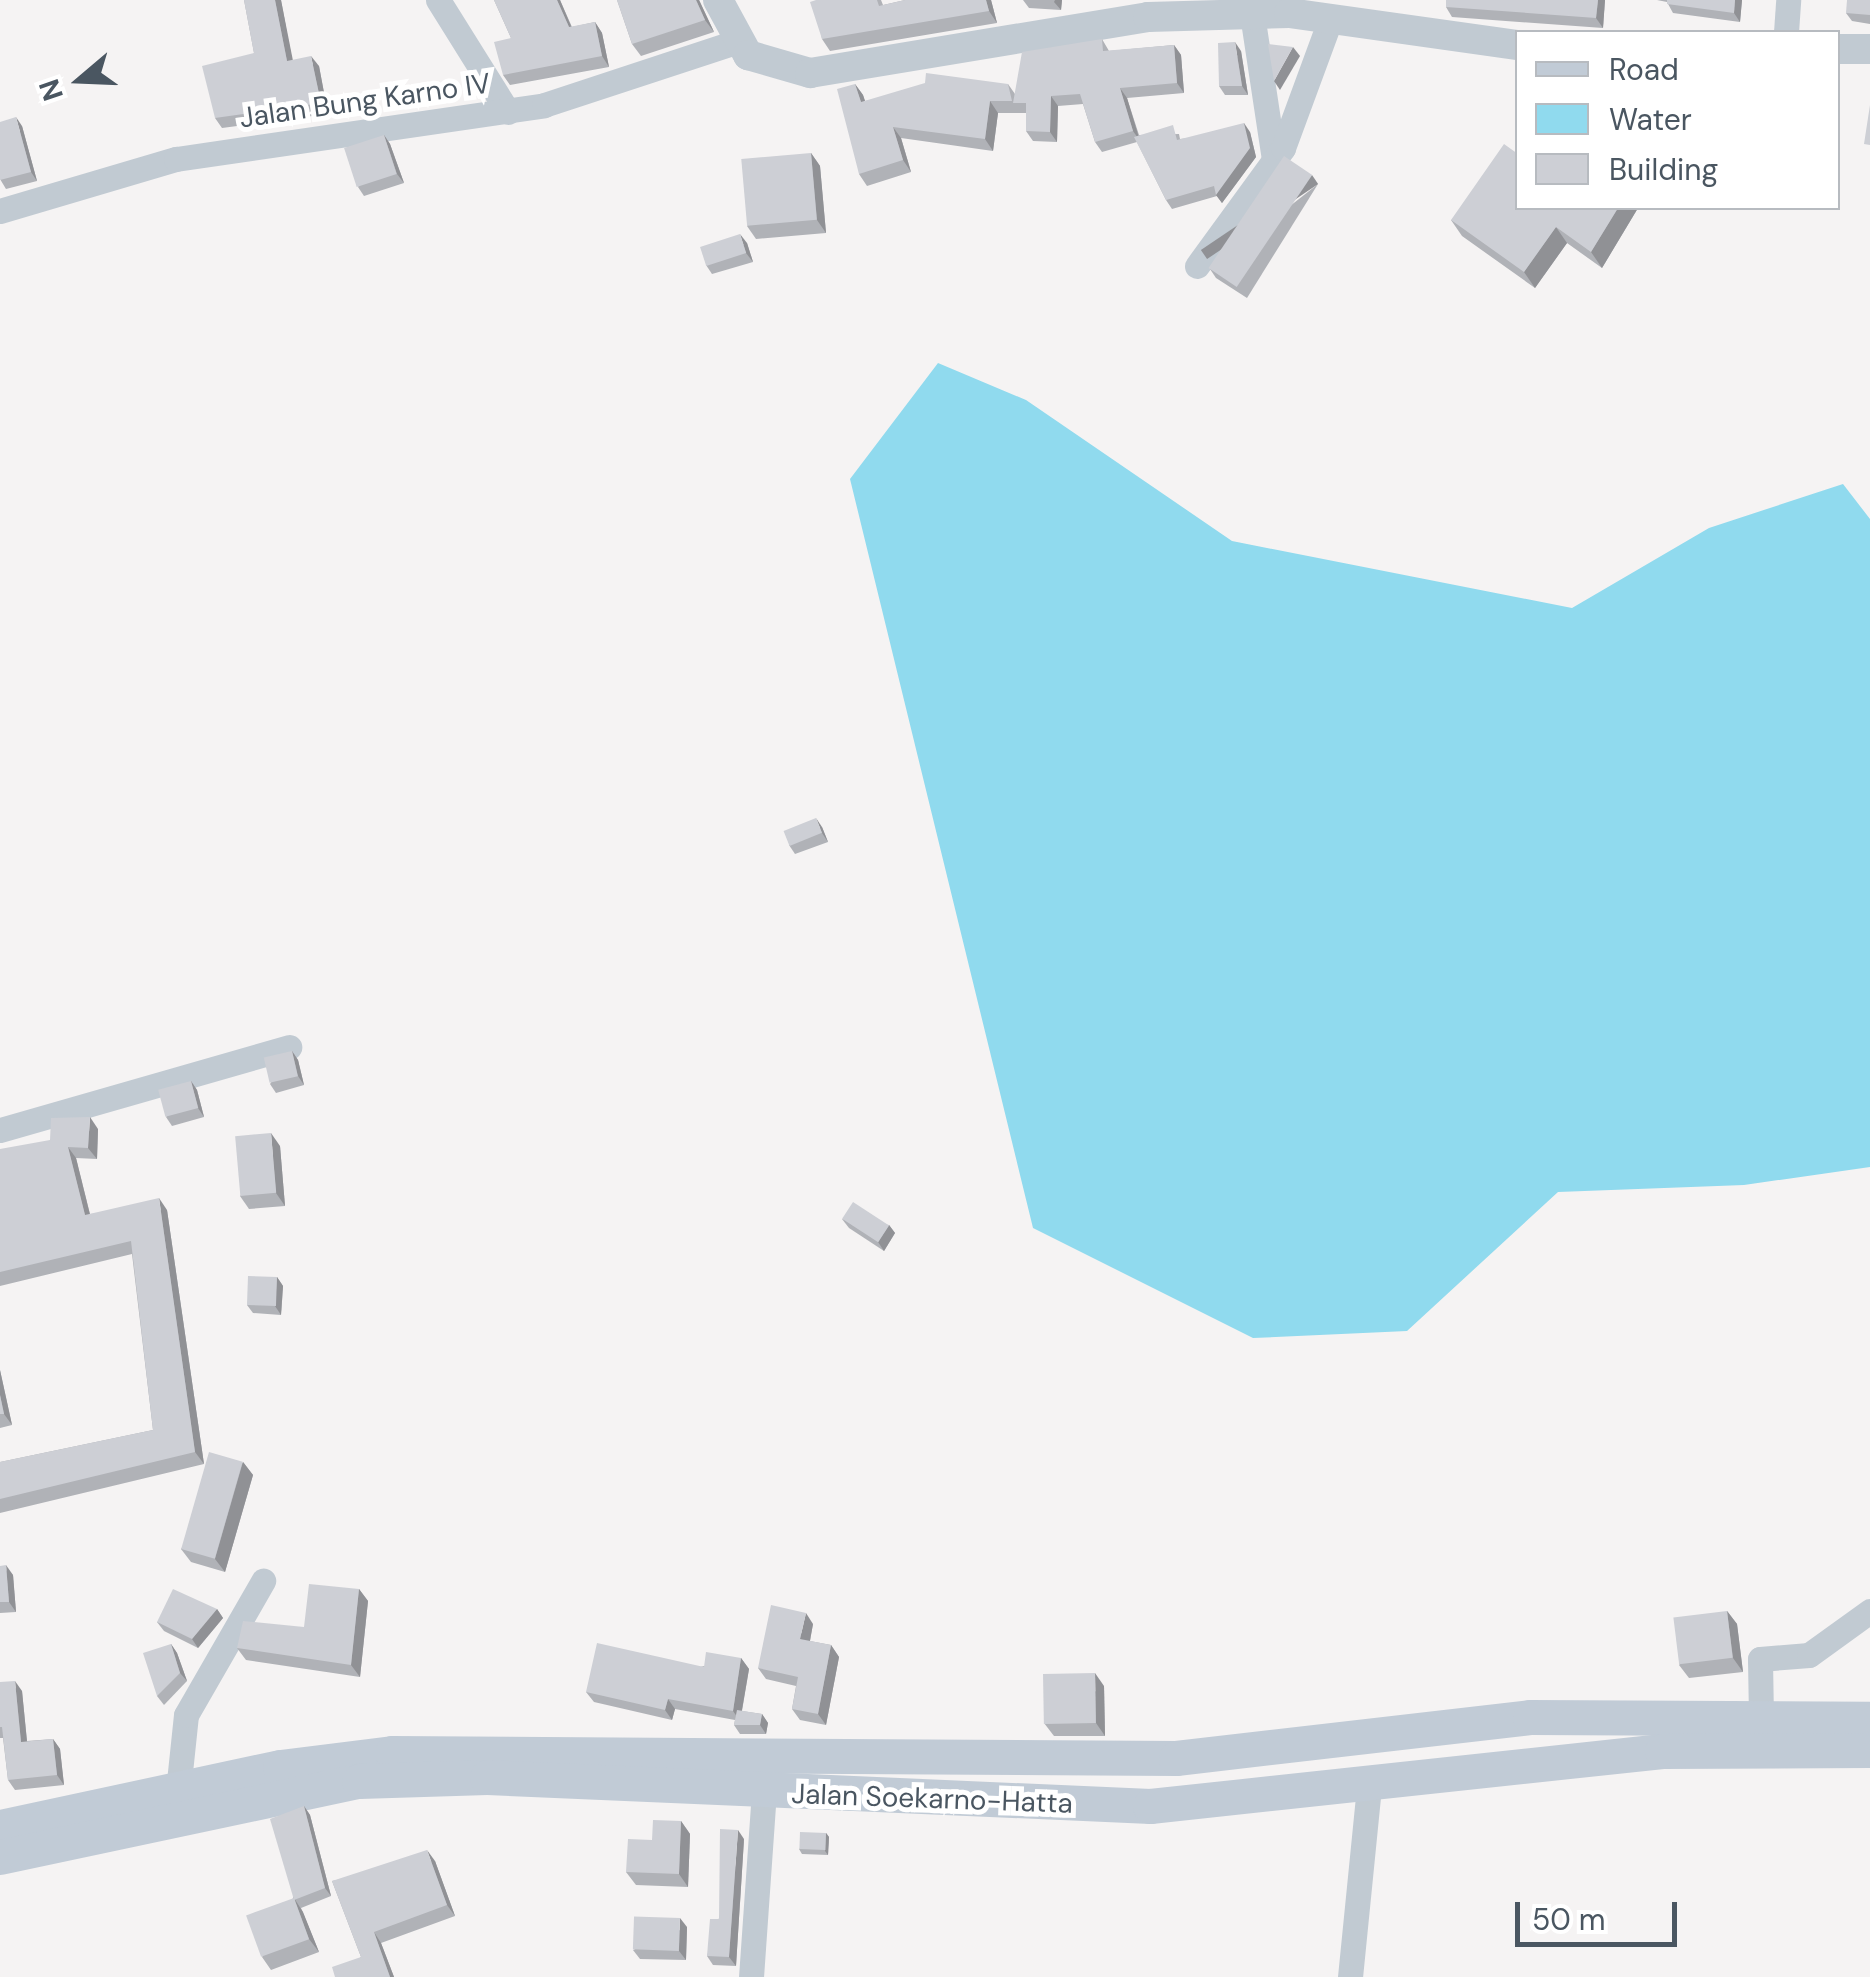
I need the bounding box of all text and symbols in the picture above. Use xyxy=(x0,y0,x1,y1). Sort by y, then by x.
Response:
north arrow xyxy=(30,30,130,130)
legend xyxy=(1515,30,1840,210)
text: Road xyxy=(1609,50,1679,89)
street label: Jalan Bung Karno IV xyxy=(237,67,493,135)
text: N xyxy=(30,74,72,106)
text: Water xyxy=(1609,100,1692,139)
text: Building xyxy=(1609,150,1718,189)
street label: Jalan Soekarno-Hatta xyxy=(791,1777,1073,1821)
scale bar xyxy=(1520,1882,1682,1944)
text: 50 m xyxy=(1532,1900,1606,1939)

